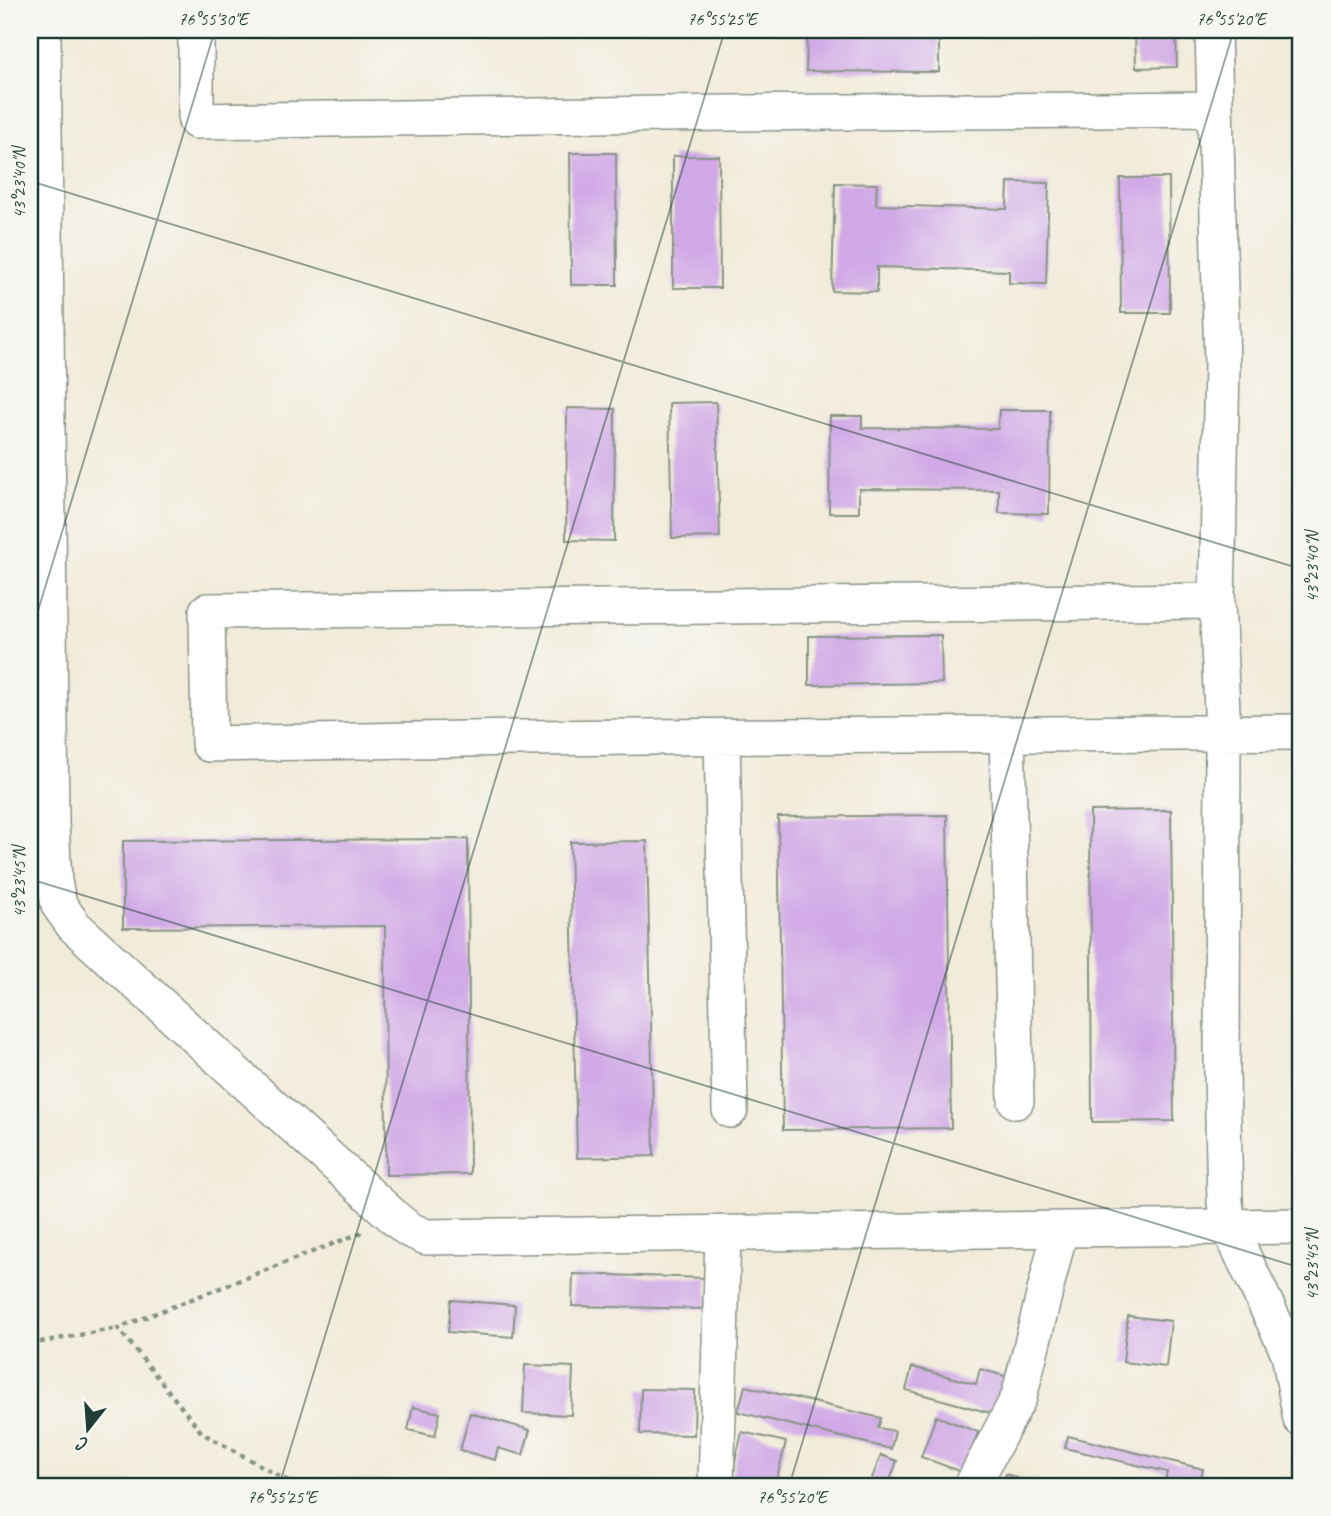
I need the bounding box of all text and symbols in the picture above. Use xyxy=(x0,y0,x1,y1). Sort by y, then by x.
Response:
text: 76°55'30"E xyxy=(178,8,250,30)
text: 76°55'25"E xyxy=(687,8,759,30)
text: 76°55'20"E xyxy=(1196,8,1268,30)
text: 43°23'40"N xyxy=(8,144,30,218)
text: 43°23'40"N xyxy=(1301,528,1323,602)
text: 43°23'45"N xyxy=(8,843,30,917)
text: 43°23'45"N xyxy=(1301,1226,1323,1300)
north arrow xyxy=(52,1394,122,1464)
text: С xyxy=(73,1431,91,1457)
text: 76°55'25"E xyxy=(247,1486,319,1508)
text: 76°55'20"E xyxy=(757,1486,829,1508)

